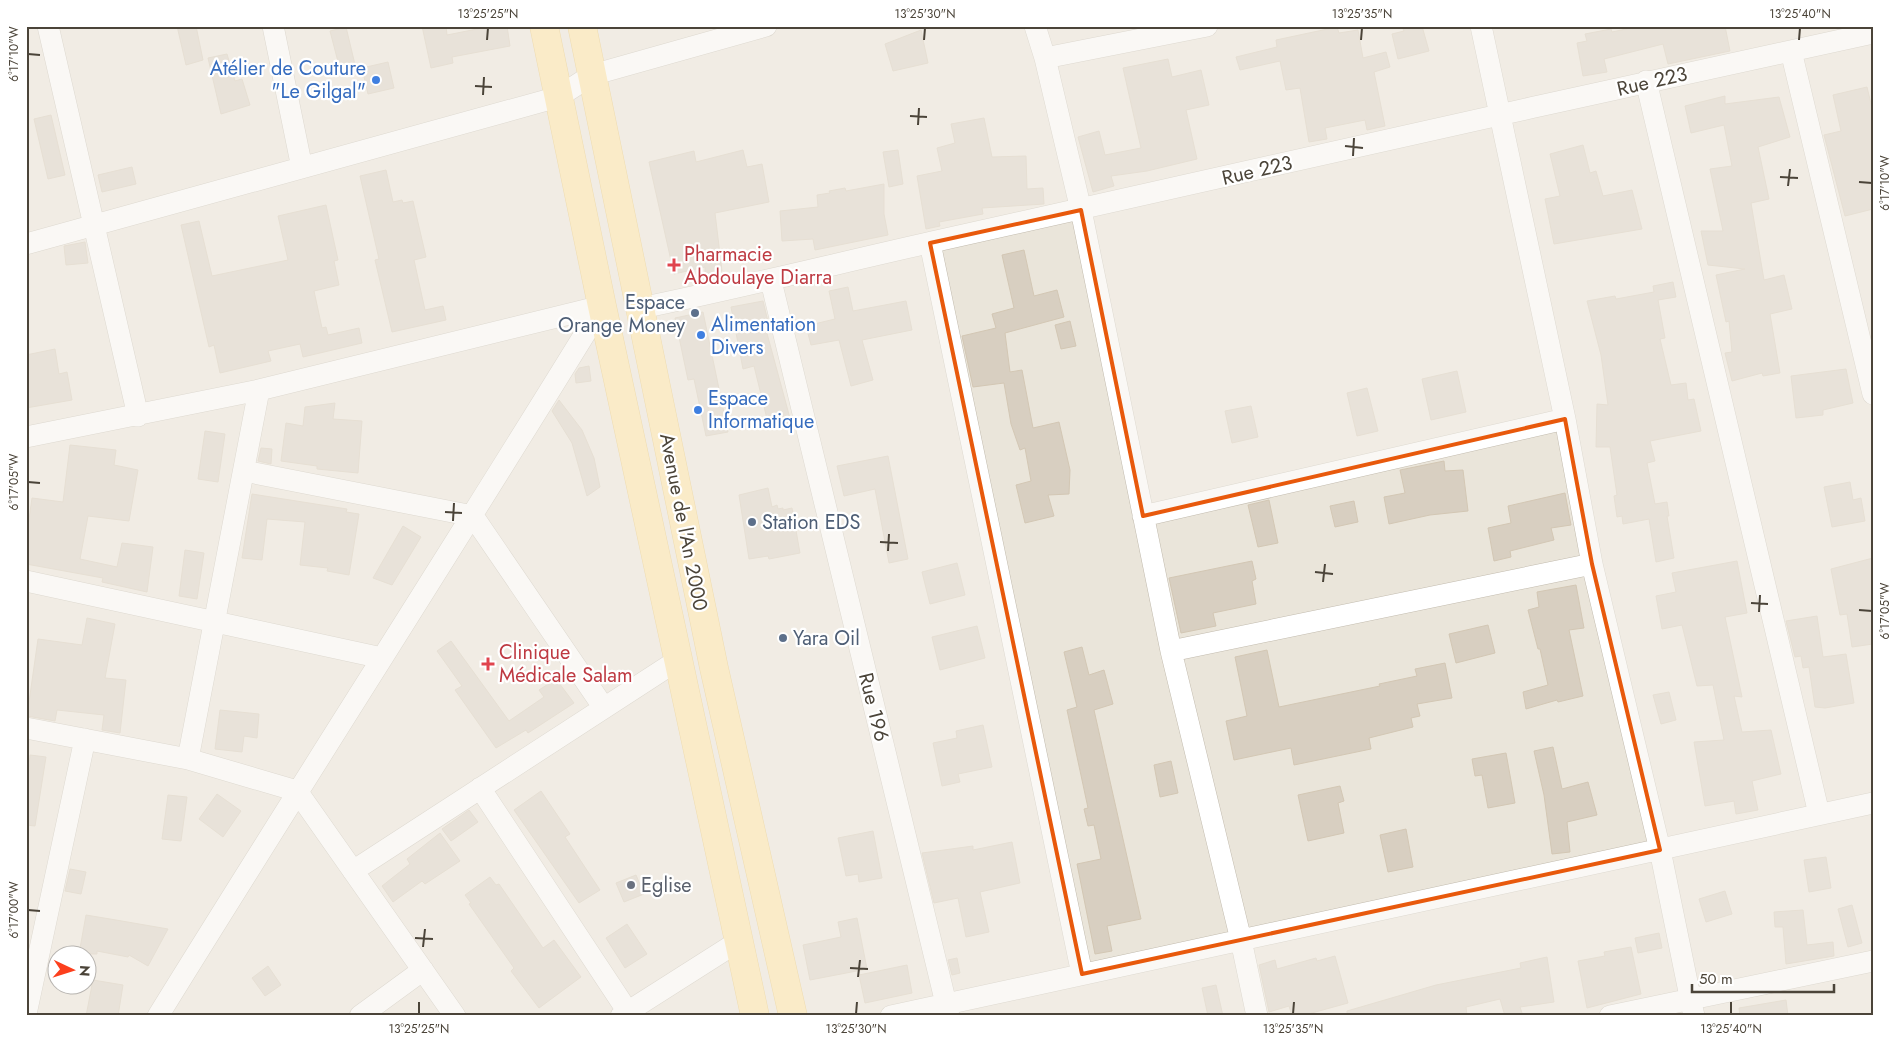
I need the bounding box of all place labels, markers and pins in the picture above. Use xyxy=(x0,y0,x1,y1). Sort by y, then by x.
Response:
place label: Atélier de Couture "Le Gilgal" xyxy=(210,54,366,106)
marker: Atélier de Couture "Le Gilgal" xyxy=(370,74,382,86)
place label: Pharmacie Abdoulaye Diarra xyxy=(684,240,832,292)
marker: Pharmacie Abdoulaye Diarra xyxy=(668,259,680,271)
place label: Espace Orange Money xyxy=(558,288,685,340)
marker: Espace Orange Money xyxy=(689,307,701,319)
place label: Alimentation Divers xyxy=(711,310,816,362)
marker: Alimentation Divers xyxy=(695,329,707,341)
place label: Espace Informatique xyxy=(708,384,814,436)
marker: Espace Informatique xyxy=(692,404,704,416)
place label: Station EDS xyxy=(762,508,860,537)
marker: Station EDS xyxy=(746,516,758,528)
place label: Yara Oil xyxy=(793,624,860,653)
marker: Yara Oil xyxy=(777,632,789,644)
place label: Clinique Médicale Salam xyxy=(499,638,633,690)
marker: Clinique Médicale Salam xyxy=(481,657,495,671)
place label: Eglise xyxy=(641,871,692,900)
marker: Eglise xyxy=(625,879,637,891)

